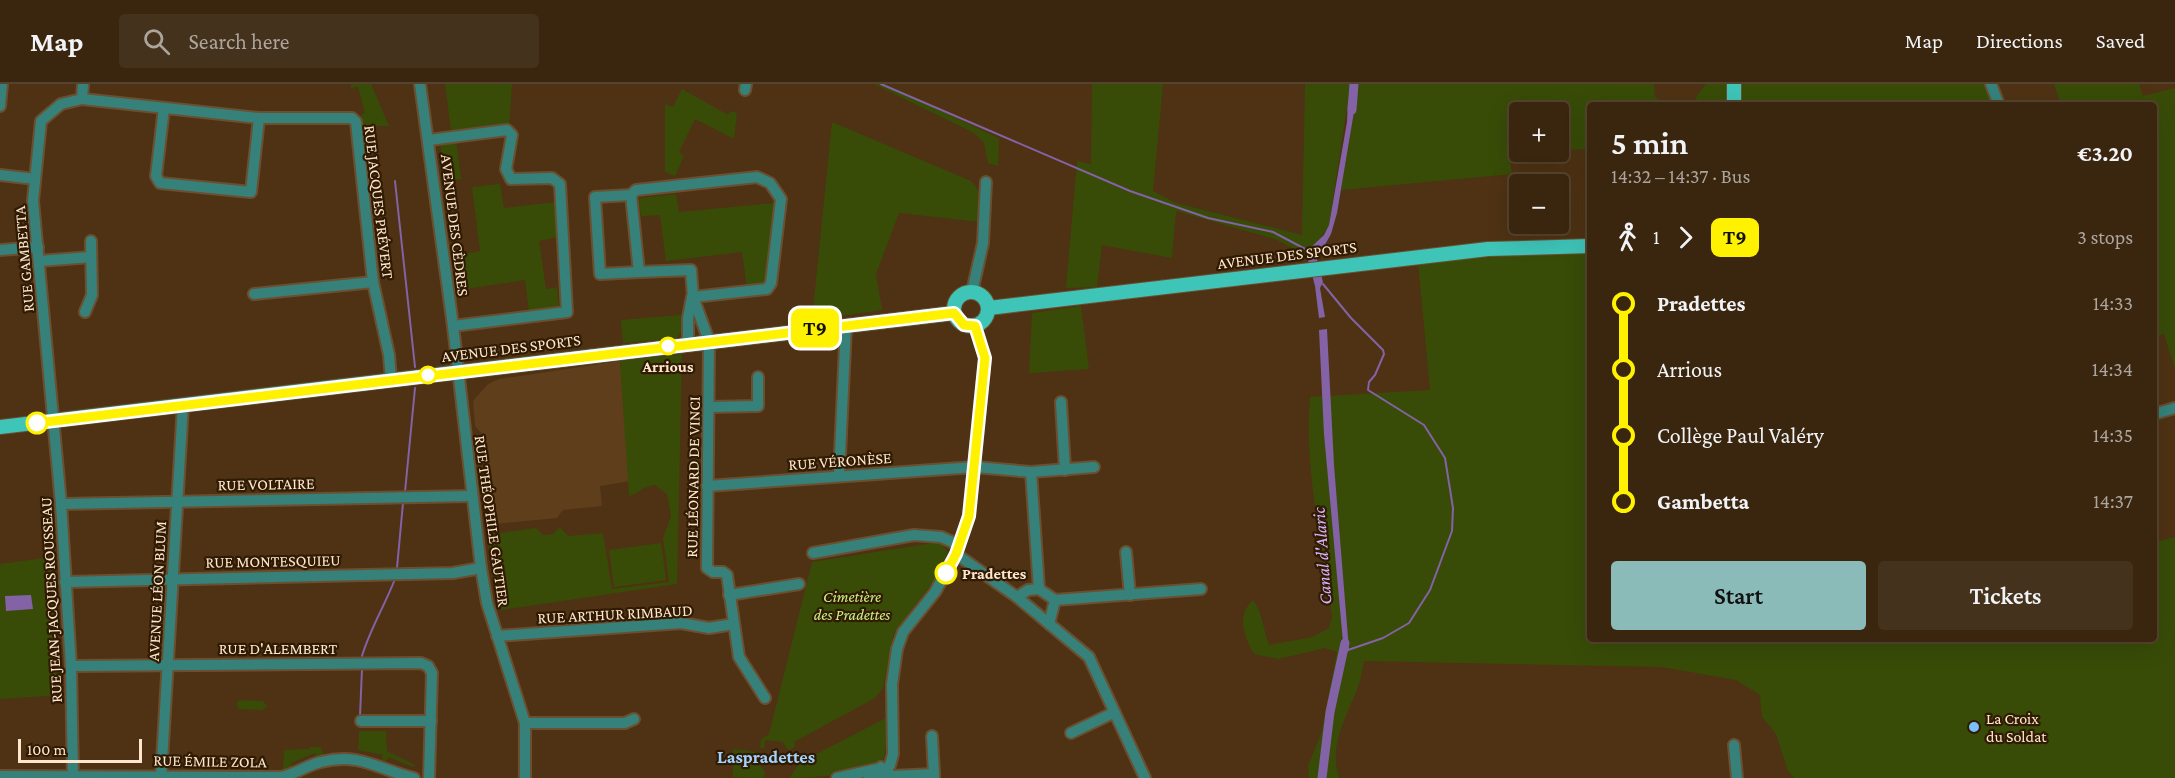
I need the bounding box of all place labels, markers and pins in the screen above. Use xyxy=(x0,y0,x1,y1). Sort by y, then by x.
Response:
marker: Arrious xyxy=(659,337,677,355)
place label: Arrious xyxy=(642,358,694,375)
unlabelled marker xyxy=(419,366,437,384)
unlabelled marker xyxy=(26,412,48,434)
marker: Pradettes xyxy=(935,562,957,584)
place label: Pradettes xyxy=(962,565,1027,582)
place label: La Croix du Soldat xyxy=(1986,710,2047,745)
marker: La Croix du Soldat xyxy=(1967,720,1981,734)

